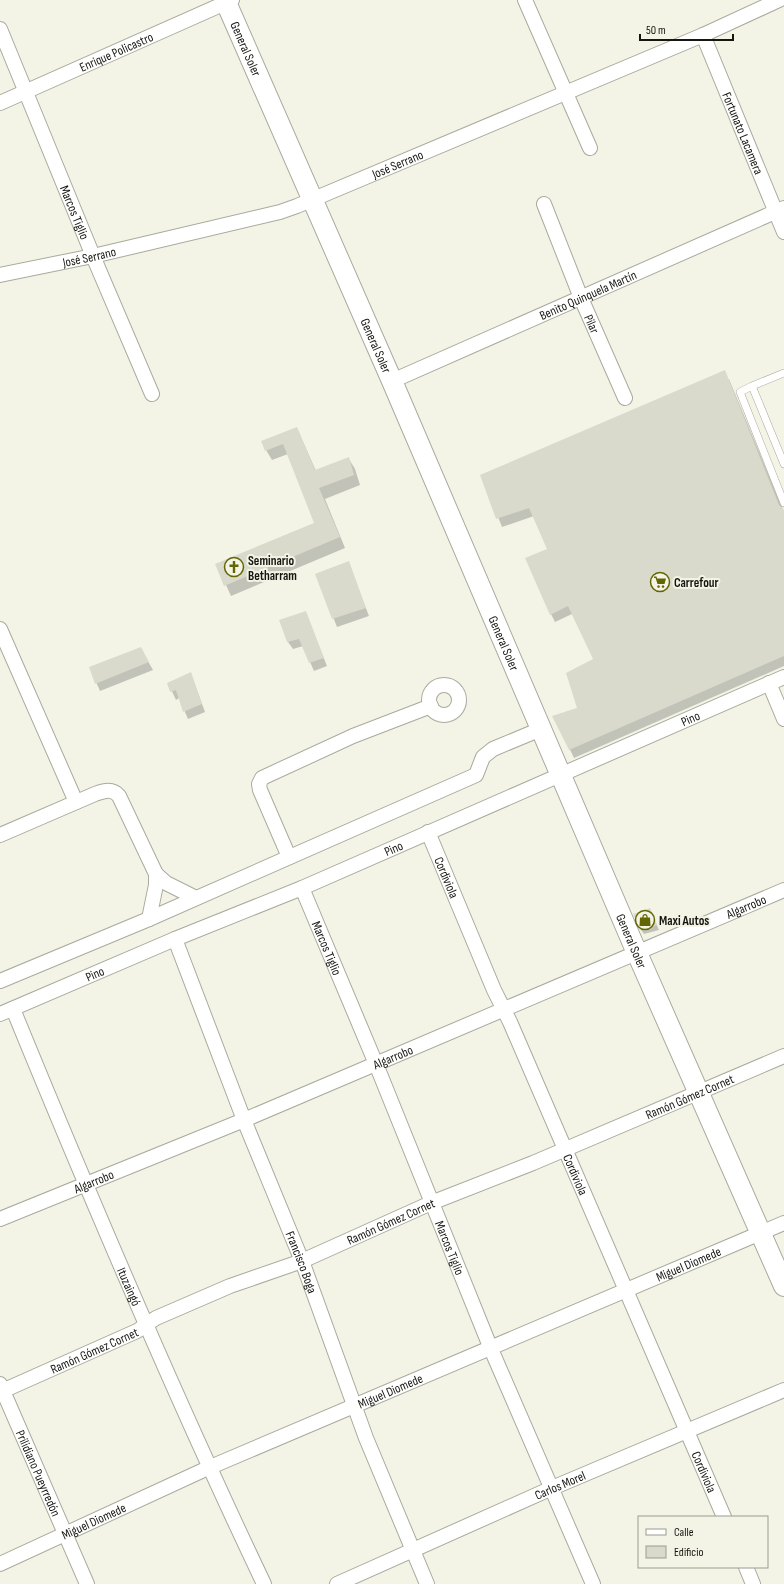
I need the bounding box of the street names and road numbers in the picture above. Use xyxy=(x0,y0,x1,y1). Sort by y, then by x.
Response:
street label: General Soler xyxy=(226,19,264,79)
street label: Enrique Policastro xyxy=(77,29,156,76)
street label: Fortunato Lacamera xyxy=(718,90,766,177)
street label: José Serrano xyxy=(369,147,426,183)
street label: Marcos Tiglio xyxy=(56,183,92,242)
street label: José Serrano xyxy=(60,244,118,271)
street label: Benito Quinquela Martín xyxy=(537,267,639,324)
street label: Pilar xyxy=(580,312,603,336)
street label: General Soler xyxy=(356,316,395,376)
street label: General Soler xyxy=(485,614,522,673)
street label: Pino xyxy=(679,708,702,730)
street label: Pino xyxy=(382,838,406,860)
street label: Cordiviola xyxy=(430,855,462,901)
street label: Algarrobo xyxy=(723,892,769,923)
street label: General Soler xyxy=(612,911,650,971)
street label: Marcos Tiglio xyxy=(308,919,345,978)
street label: Pino xyxy=(83,963,107,985)
street label: Algarrobo xyxy=(370,1042,415,1073)
street label: Ramón Gómez Cornet xyxy=(643,1071,737,1123)
street label: Cordiviola xyxy=(559,1152,591,1198)
street label: Algarrobo xyxy=(71,1167,116,1198)
street label: Ramón Gómez Cornet xyxy=(345,1195,437,1249)
street label: Marcos Tiglio xyxy=(431,1219,467,1277)
street label: Francisco Boga xyxy=(282,1229,320,1295)
street label: Miguel Diomede xyxy=(654,1244,724,1286)
street label: Ituzaingó xyxy=(113,1265,144,1309)
street label: Ramón Gómez Cornet xyxy=(48,1324,141,1378)
street label: Miguel Diomede xyxy=(356,1371,425,1412)
street label: Prilidiano Pueyrredón xyxy=(12,1428,64,1519)
street label: Cordiviola xyxy=(688,1449,719,1495)
street label: Carlos Morel xyxy=(532,1468,588,1504)
street label: Miguel Diomede xyxy=(59,1500,129,1543)

